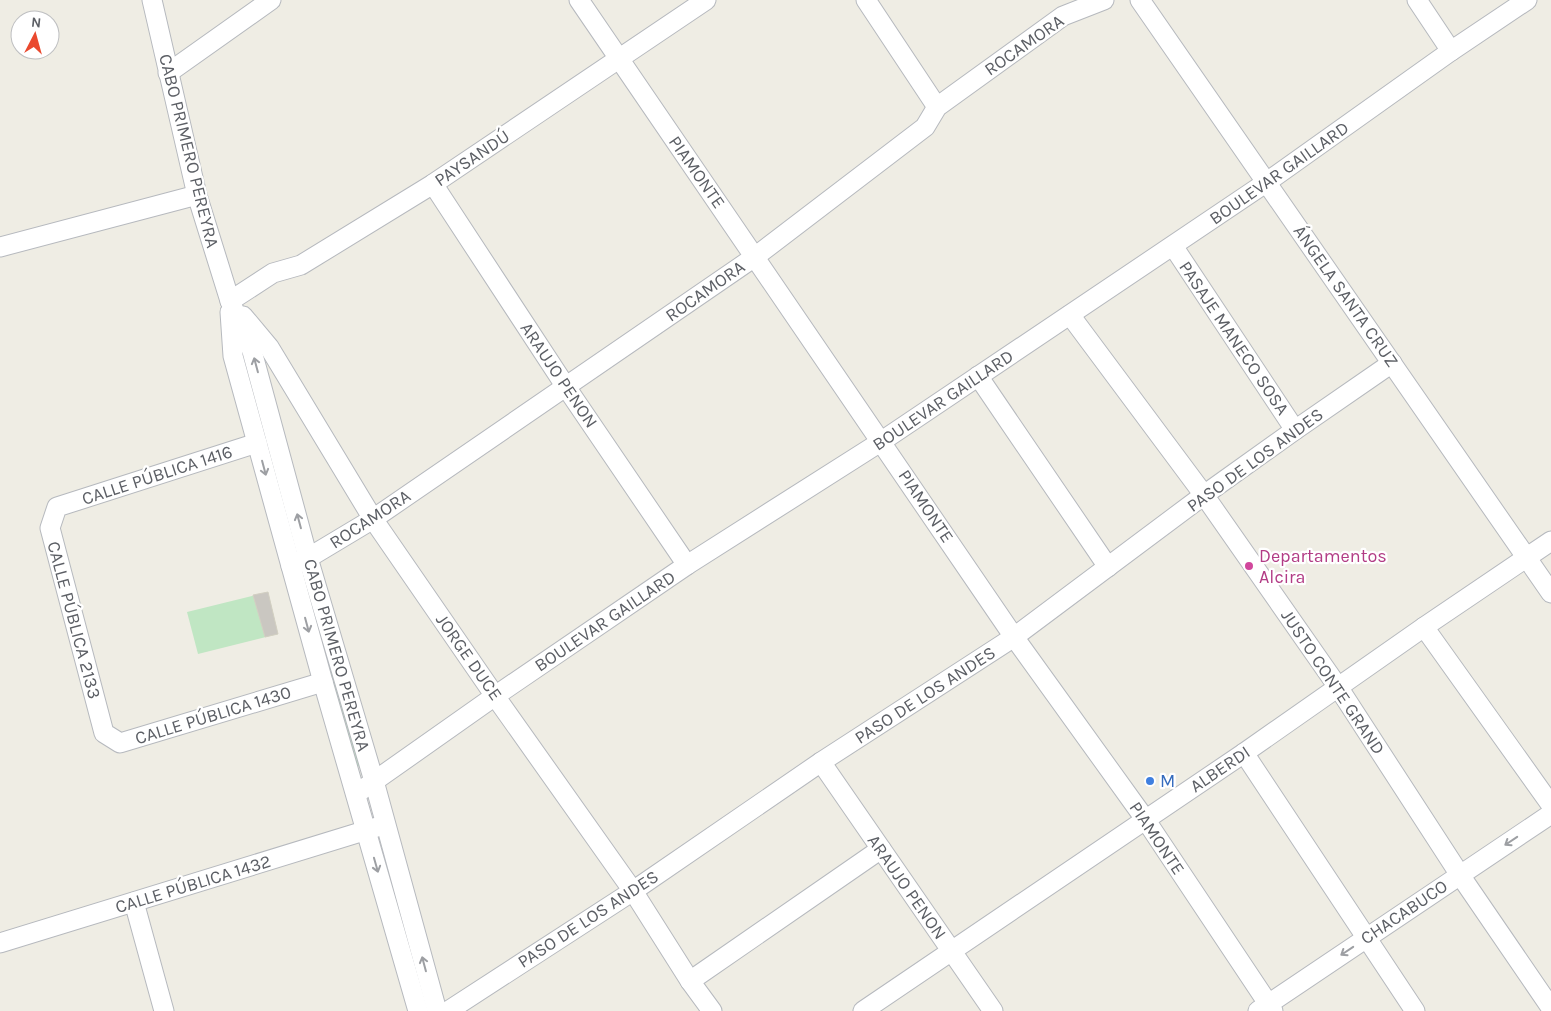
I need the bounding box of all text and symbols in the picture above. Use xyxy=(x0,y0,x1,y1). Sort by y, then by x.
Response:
north arrow xyxy=(10,10,60,60)
street label: ROCAMORA xyxy=(980,10,1068,80)
text: N xyxy=(30,14,42,32)
street label: CABO PRIMERO PEREYRA xyxy=(154,52,224,250)
street label: BOULEVAR GAILLARD xyxy=(1205,117,1353,229)
street label: PAYSANDÚ xyxy=(430,124,514,191)
street label: PIAMONTE xyxy=(664,131,730,213)
street label: ÁNGELA SANTA CRUZ xyxy=(1289,220,1404,371)
street label: ROCAMORA xyxy=(661,256,749,326)
street label: PASAJE MANECO SOSA xyxy=(1174,257,1294,419)
street label: ARAUJO PENON xyxy=(516,318,602,432)
street label: BOULEVAR GAILLARD xyxy=(868,345,1018,455)
one-way arrow xyxy=(250,357,260,373)
street label: PASO DE LOS ANDES xyxy=(1182,403,1328,517)
street label: CALLE PÚBLICA 1416 xyxy=(79,439,235,510)
one-way arrow xyxy=(260,460,269,476)
street label: PIAMONTE xyxy=(893,465,959,547)
street label: ROCAMORA xyxy=(325,485,415,553)
one-way arrow xyxy=(293,514,303,530)
street label: CALLE PÚBLICA 2133 xyxy=(42,539,107,701)
place label: Departamentos Alcira xyxy=(1259,545,1387,588)
street label: CABO PRIMERO PEREYRA xyxy=(299,556,375,754)
marker: Departamentos Alcira xyxy=(1243,560,1255,572)
street label: BOULEVAR GAILLARD xyxy=(530,566,680,676)
street label: JUSTO CONTE GRAND xyxy=(1276,605,1390,759)
street label: JORGE DUCE xyxy=(431,609,507,705)
one-way arrow xyxy=(303,616,313,632)
street label: PASO DE LOS ANDES xyxy=(851,641,999,749)
street label: CALLE PÚBLICA 1430 xyxy=(132,680,294,749)
street label: ALBERDI xyxy=(1186,741,1254,797)
place label: M xyxy=(1160,770,1175,792)
marker: M xyxy=(1144,775,1156,787)
street label: PIAMONTE xyxy=(1124,797,1190,879)
street label: ARAUJO PENON xyxy=(863,830,951,944)
one-way arrow xyxy=(1504,836,1518,846)
street label: CALLE PÚBLICA 1432 xyxy=(112,849,274,918)
one-way arrow xyxy=(372,857,382,873)
street label: PASO DE LOS ANDES xyxy=(514,865,662,973)
street label: CHACABUCO xyxy=(1356,875,1452,949)
one-way arrow xyxy=(1340,946,1354,956)
one-way arrow xyxy=(419,956,428,972)

